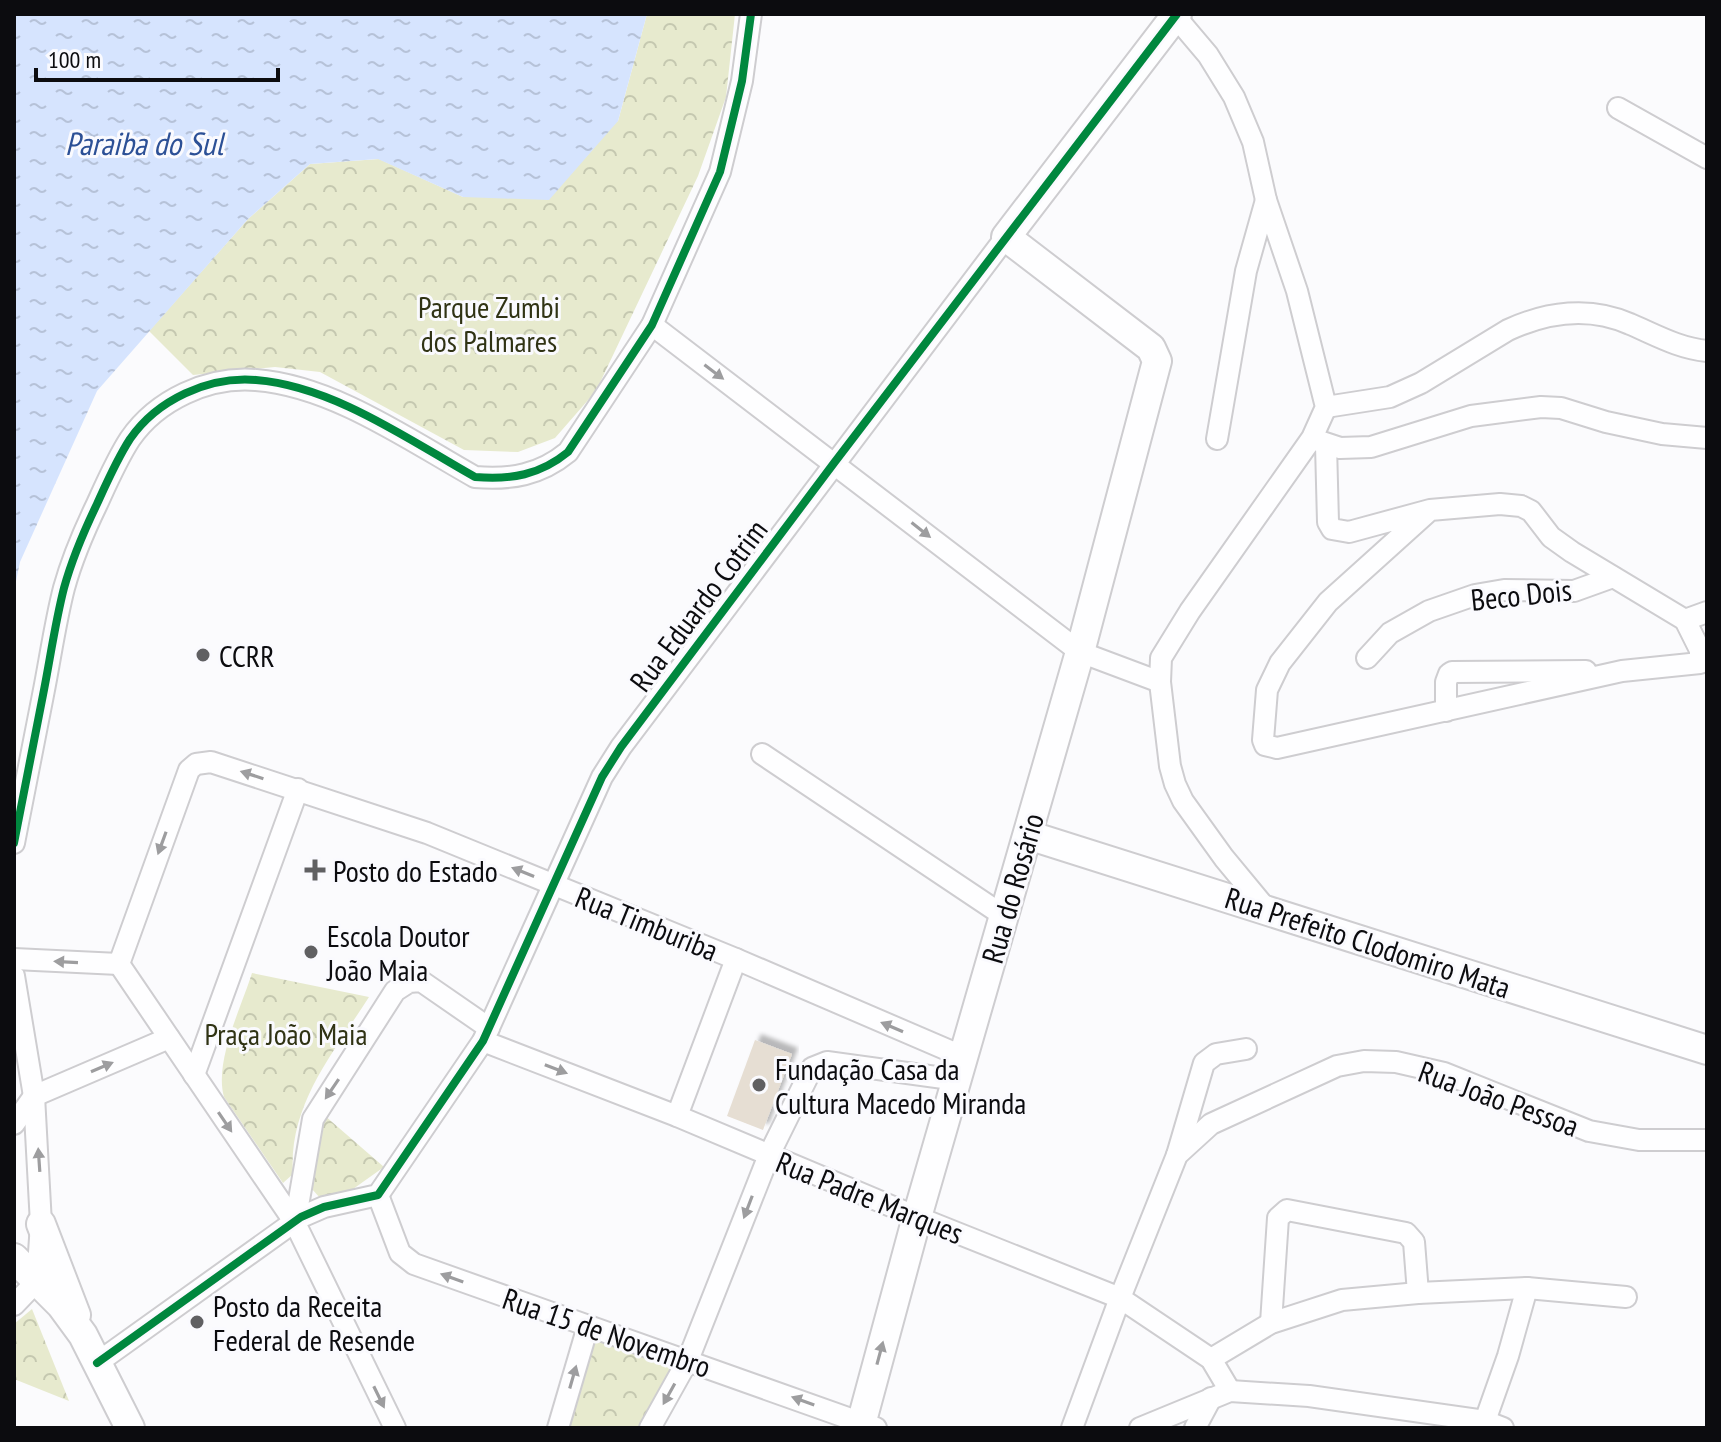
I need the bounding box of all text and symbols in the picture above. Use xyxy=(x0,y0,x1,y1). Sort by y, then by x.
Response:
scale bar xyxy=(36,32,278,82)
text: 100 m xyxy=(48,44,101,75)
water label: Paraiba do Sul xyxy=(65,122,225,164)
park label: Parque Zumbi dos Palmares xyxy=(418,287,560,360)
one-way arrow xyxy=(704,364,724,380)
street label: Rua Eduardo Cotrim xyxy=(621,511,775,699)
one-way arrow xyxy=(911,521,931,537)
street label: Beco Dois xyxy=(1469,569,1573,619)
place label: CCRR xyxy=(219,636,275,675)
marker: CCRR xyxy=(194,646,212,664)
one-way arrow xyxy=(240,768,264,781)
street label: Rua do Rosário xyxy=(972,809,1052,967)
one-way arrow xyxy=(155,831,168,855)
place label: Posto do Estado xyxy=(333,851,498,890)
marker: Posto do Estado xyxy=(304,859,326,881)
one-way arrow xyxy=(511,866,535,879)
street label: Rua Timburiba xyxy=(570,877,724,969)
street label: Rua Prefeito Clodomiro Mata xyxy=(1221,878,1515,1006)
place label: Escola Doutor João Maia xyxy=(326,916,470,989)
marker: Escola Doutor João Maia xyxy=(302,943,320,961)
one-way arrow xyxy=(53,955,78,968)
park label: Praça João Maia xyxy=(204,1014,368,1053)
one-way arrow xyxy=(880,1020,904,1033)
place label: Fundação Casa da Cultura Macedo Miranda xyxy=(775,1049,1026,1122)
street label: Rua João Pessoa xyxy=(1414,1051,1584,1145)
one-way arrow xyxy=(90,1060,113,1074)
one-way arrow xyxy=(544,1063,568,1076)
marker: Fundação Casa da Cultura Macedo Miranda xyxy=(750,1076,768,1094)
one-way arrow xyxy=(325,1079,340,1100)
one-way arrow xyxy=(218,1111,233,1132)
street label: Rua Padre Marques xyxy=(771,1142,969,1252)
one-way arrow xyxy=(32,1147,45,1172)
one-way arrow xyxy=(741,1195,754,1219)
one-way arrow xyxy=(440,1271,464,1283)
street label: Rua 15 de Novembro xyxy=(498,1278,716,1386)
place label: Posto da Receita Federal de Resende xyxy=(213,1286,415,1359)
marker: Posto da Receita Federal de Resende xyxy=(188,1313,206,1331)
one-way arrow xyxy=(875,1340,887,1365)
one-way arrow xyxy=(567,1365,580,1389)
one-way arrow xyxy=(663,1383,677,1405)
one-way arrow xyxy=(373,1385,386,1408)
one-way arrow xyxy=(790,1395,814,1407)

